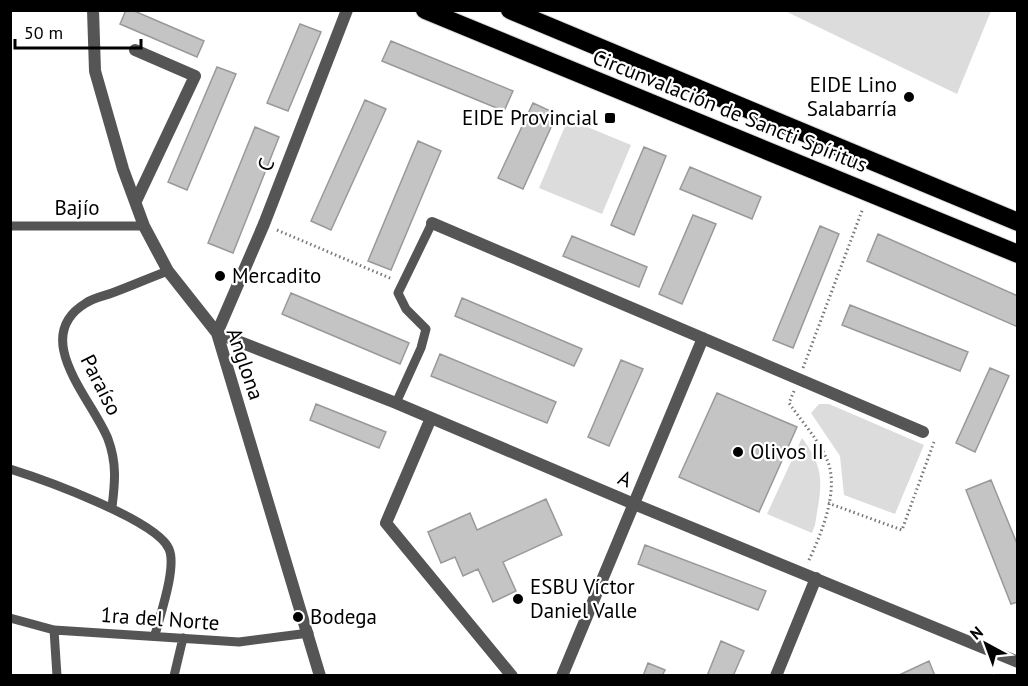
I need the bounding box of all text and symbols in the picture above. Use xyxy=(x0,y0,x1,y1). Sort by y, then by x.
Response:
scale bar xyxy=(15,12,141,50)
text: 50 m xyxy=(24,21,63,44)
street label: Circunvalación de Sancti Spíritus xyxy=(589,43,872,178)
place label: EIDE Lino Salabarría xyxy=(807,71,897,122)
marker: EIDE Lino Salabarría xyxy=(902,90,916,104)
place label: EIDE Provincial xyxy=(462,104,598,131)
marker: EIDE Provincial xyxy=(603,111,617,125)
street label: C xyxy=(251,154,280,175)
street label: Bajío xyxy=(54,194,100,221)
place label: Mercadito xyxy=(232,262,321,289)
marker: Mercadito xyxy=(213,269,227,283)
street label: Anglona xyxy=(221,324,270,403)
street label: Paraíso xyxy=(75,350,128,420)
place label: Olivos II xyxy=(750,438,824,465)
marker: Olivos II xyxy=(731,445,745,459)
street label: A xyxy=(614,464,637,494)
place label: ESBU Víctor Daniel Valle xyxy=(530,573,637,624)
marker: ESBU Víctor Daniel Valle xyxy=(511,592,525,606)
street label: 1ra del Norte xyxy=(100,601,220,636)
place label: Bodega xyxy=(310,603,377,630)
marker: Bodega xyxy=(291,610,305,624)
north arrow xyxy=(956,614,1016,674)
text: N xyxy=(966,622,987,644)

